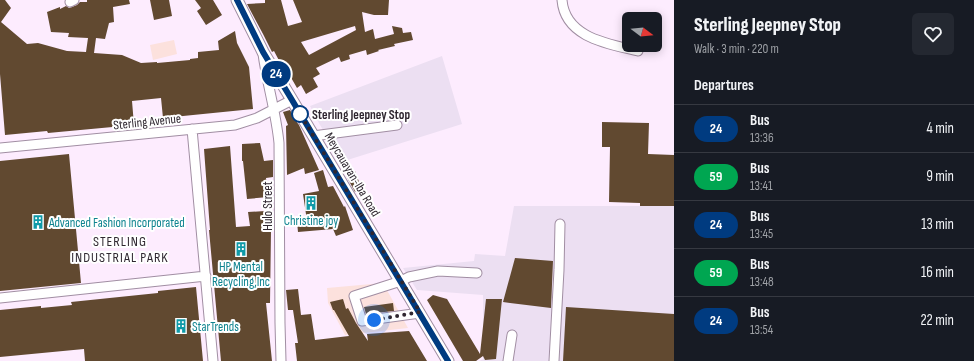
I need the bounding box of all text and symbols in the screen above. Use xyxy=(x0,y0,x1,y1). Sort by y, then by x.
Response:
north arrow xyxy=(622,12,662,52)
map controls xyxy=(622,12,662,52)
button: heart xyxy=(912,13,954,55)
text: Sterling Jeepney Stop xyxy=(694,14,841,37)
text: Walk · 3 min · 220 m xyxy=(694,41,779,57)
line badge: 24 xyxy=(258,61,294,87)
text: 24 xyxy=(270,65,282,82)
text: Departures xyxy=(694,76,754,95)
marker: Sterling Jeepney Stop xyxy=(291,105,309,123)
place label: Sterling Jeepney Stop xyxy=(312,107,410,123)
street label: Sterling Avenue xyxy=(112,110,182,134)
text: Bus xyxy=(750,111,769,130)
text: 4 min xyxy=(927,119,954,138)
text: 24 xyxy=(710,120,722,137)
street label: Meycauayan-Iba Road xyxy=(321,130,383,219)
text: 13:36 xyxy=(750,130,774,146)
text: Bus xyxy=(750,159,769,178)
text: 9 min xyxy=(926,167,954,186)
text: 59 xyxy=(710,168,722,185)
text: 13:41 xyxy=(750,178,772,194)
street label: Hulo Street xyxy=(260,181,276,231)
building icon: Christine joy xyxy=(303,195,319,211)
text: Bus xyxy=(750,207,769,226)
place label: Christine joy xyxy=(284,213,338,229)
building icon: Advanced Fashion Incorporated xyxy=(30,214,46,230)
place label: Advanced Fashion Incorporated xyxy=(48,215,185,231)
text: 13 min xyxy=(921,215,954,234)
text: 24 xyxy=(710,216,722,233)
text: 13:45 xyxy=(750,226,773,242)
district label: STERLING INDUSTRIAL PARK xyxy=(71,233,169,266)
building icon: HP Mental Recycling,Inc xyxy=(233,241,249,257)
text: Bus xyxy=(750,255,769,274)
place label: HP Mental Recycling,Inc xyxy=(212,259,270,290)
text: 16 min xyxy=(921,263,954,282)
text: 59 xyxy=(710,264,722,281)
text: 13:48 xyxy=(750,274,774,290)
text: Bus xyxy=(750,303,769,322)
your location xyxy=(364,310,384,330)
text: 22 min xyxy=(920,311,954,330)
text: 24 xyxy=(710,312,722,329)
building icon: StarTrends xyxy=(173,318,189,334)
place label: StarTrends xyxy=(192,319,239,335)
text: 13:54 xyxy=(750,322,773,338)

